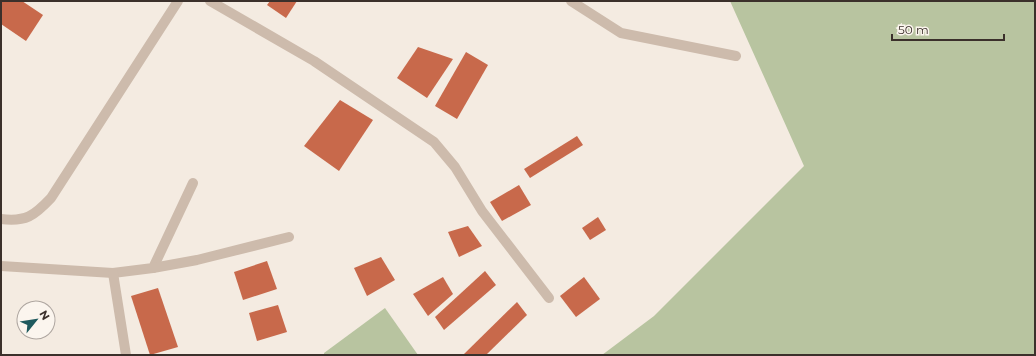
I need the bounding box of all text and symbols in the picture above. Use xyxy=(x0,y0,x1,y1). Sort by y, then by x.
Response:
scale bar xyxy=(892,16,1004,42)
text: 50 m xyxy=(898,22,929,37)
north arrow xyxy=(16,300,56,340)
text: N xyxy=(36,308,53,322)

